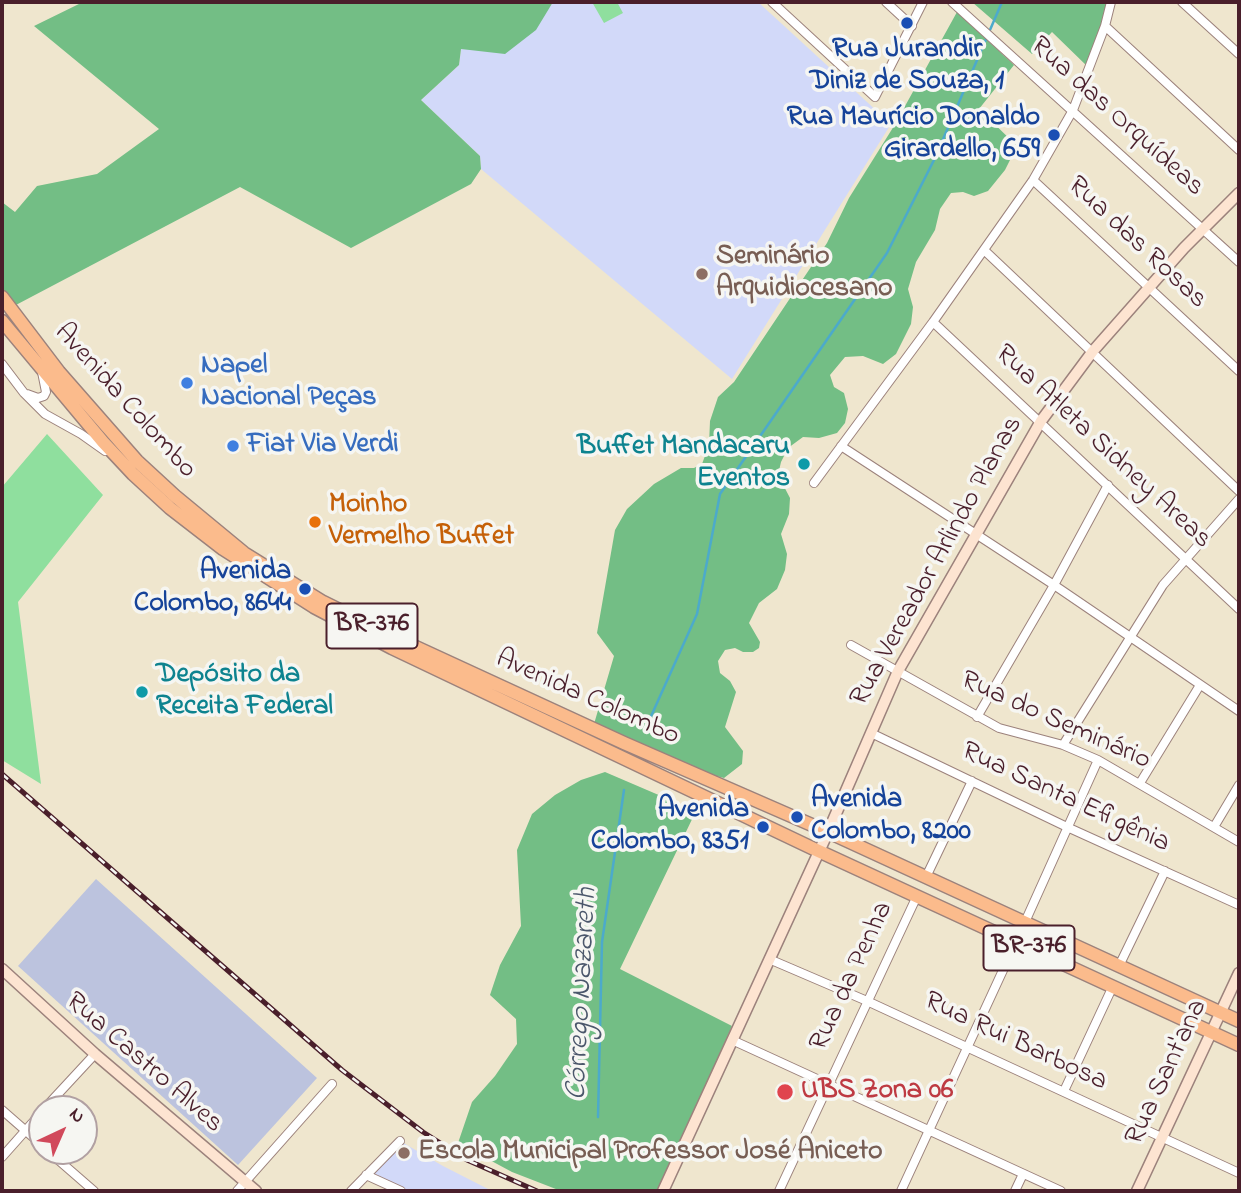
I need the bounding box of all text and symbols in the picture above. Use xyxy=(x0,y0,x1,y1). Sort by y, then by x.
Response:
marker: Rua Jurandir Diniz de Souza, 1 xyxy=(899,15,915,31)
street label: Rua das Orquídeas xyxy=(1022,31,1210,205)
place label: Rua Jurandir Diniz de Souza, 1 xyxy=(810,34,1004,100)
place label: Rua Maurício Donaldo Girardello, 659 xyxy=(787,102,1040,168)
marker: Rua Maurício Donaldo Girardello, 659 xyxy=(1046,127,1062,143)
street label: Rua das Rosas xyxy=(1059,171,1213,317)
place label: Seminário Arquidiocesano xyxy=(716,241,893,307)
marker: Seminário Arquidiocesano xyxy=(694,266,710,282)
street label: Avenida Colombo xyxy=(45,317,203,487)
street label: Rua Atleta Sidney Areas xyxy=(987,339,1217,557)
place label: Napel Nacional Peças xyxy=(201,350,377,416)
marker: Napel Nacional Peças xyxy=(179,375,195,391)
street label: Rua Vereador Arlindo Planas xyxy=(844,411,1032,713)
place label: Fiat Via Verdi xyxy=(247,429,399,463)
place label: Buffet Mandacaru Eventos xyxy=(577,431,790,497)
marker: Fiat Via Verdi xyxy=(225,438,241,454)
marker: Buffet Mandacaru Eventos xyxy=(796,456,812,472)
place label: Moinho Vermelho Buffet xyxy=(329,489,514,555)
marker: Moinho Vermelho Buffet xyxy=(307,514,323,530)
place label: Avenida Colombo, 8644 xyxy=(134,556,291,622)
marker: Avenida Colombo, 8644 xyxy=(297,581,313,597)
road number: BR-376 xyxy=(326,604,418,648)
street label: Avenida Colombo xyxy=(490,643,684,755)
place label: Depósito da Receita Federal xyxy=(156,659,333,725)
street label: Rua do Seminário xyxy=(955,665,1155,779)
marker: Depósito da Receita Federal xyxy=(134,684,150,700)
street label: Rua Santa Efigênia xyxy=(955,736,1175,862)
place label: Avenida Colombo, 8200 xyxy=(811,784,971,850)
place label: Avenida Colombo, 8351 xyxy=(591,794,749,860)
marker: Avenida Colombo, 8200 xyxy=(789,809,805,825)
marker: Avenida Colombo, 8351 xyxy=(755,819,771,835)
water label: Córrego Nazareth xyxy=(560,887,608,1101)
street label: Rua da Penha xyxy=(804,897,902,1057)
road number: BR-376 xyxy=(984,925,1074,970)
street label: Rua Castro Alves xyxy=(57,986,229,1142)
street label: Rua Rui Barbosa xyxy=(918,986,1112,1100)
street label: Rua Sant'ana xyxy=(1120,995,1216,1151)
place label: UBS Zona 06 xyxy=(801,1075,953,1109)
marker: UBS Zona 06 xyxy=(775,1082,795,1102)
north arrow xyxy=(28,1095,98,1165)
text: N xyxy=(63,1102,91,1130)
place label: Escola Municipal Professor José Aniceto xyxy=(418,1136,883,1170)
marker: Escola Municipal Professor José Aniceto xyxy=(396,1145,412,1161)

